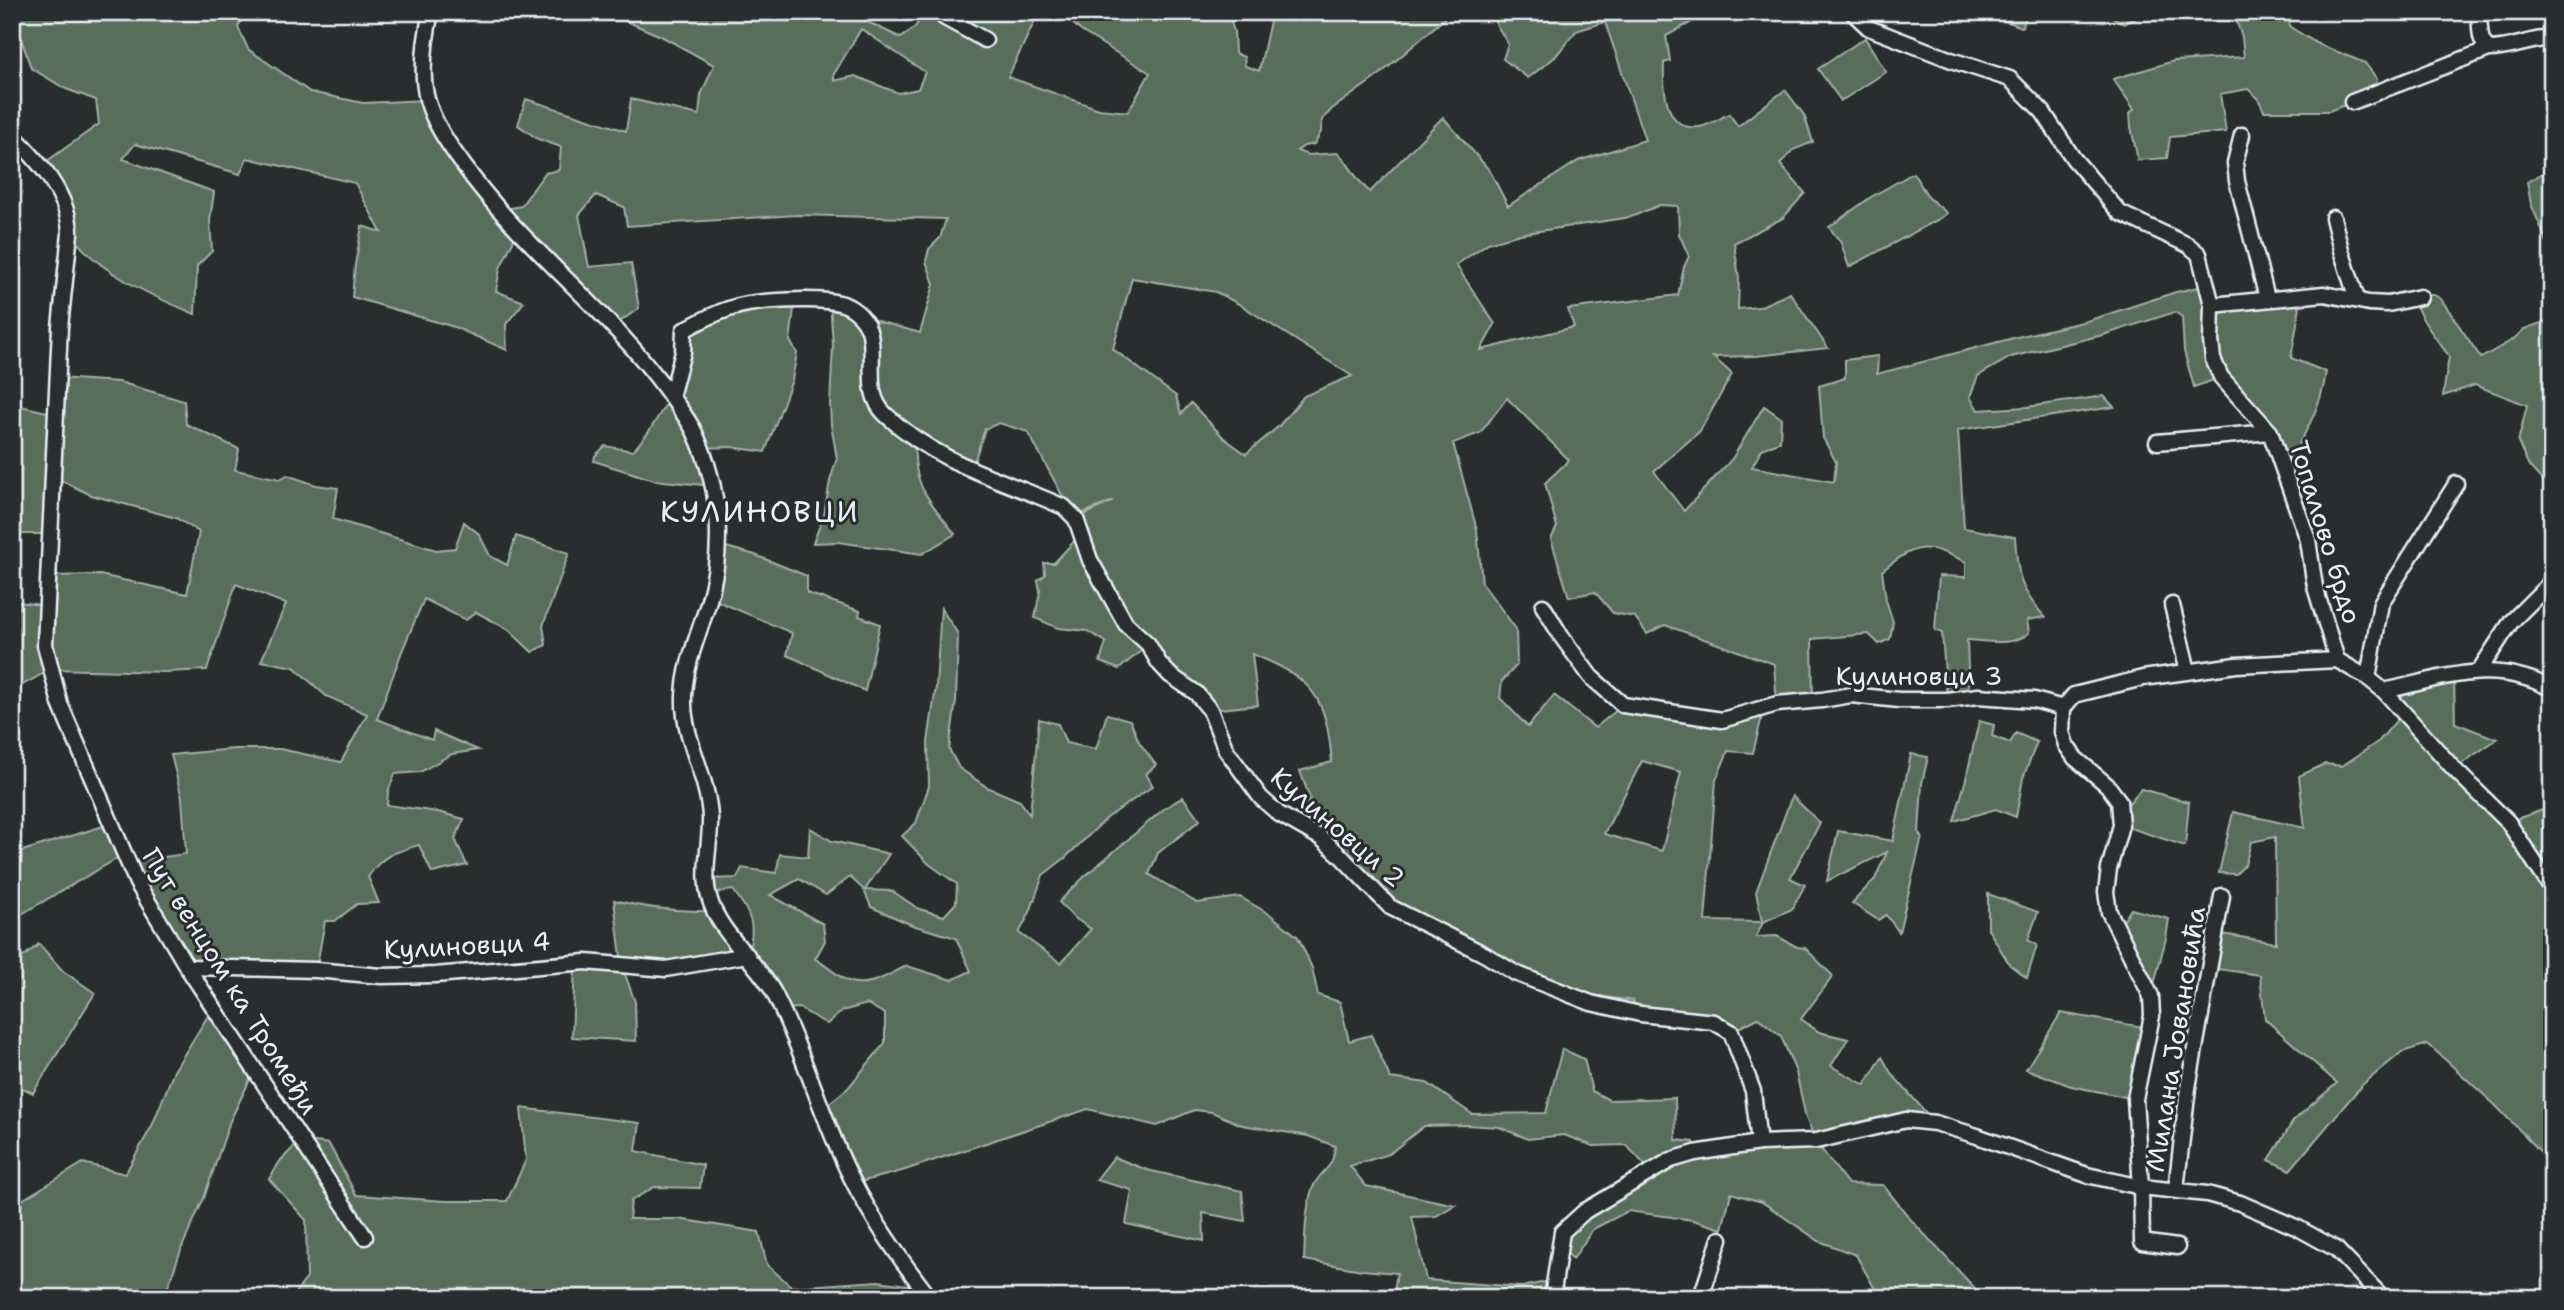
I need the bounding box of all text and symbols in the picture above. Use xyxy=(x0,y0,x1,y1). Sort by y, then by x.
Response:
street label: Топалово брдо xyxy=(2281,436,2371,628)
district label: КУЛИНОВЦИ xyxy=(660,491,860,532)
street label: Кулиновци 3 xyxy=(1836,658,2002,693)
street label: Кулиновци 2 xyxy=(1264,759,1412,895)
street label: Пут венцом ка Тромеђи xyxy=(135,841,327,1121)
street label: Милана Јовановића xyxy=(2137,904,2213,1174)
street label: Кулиновци 4 xyxy=(383,923,551,967)

